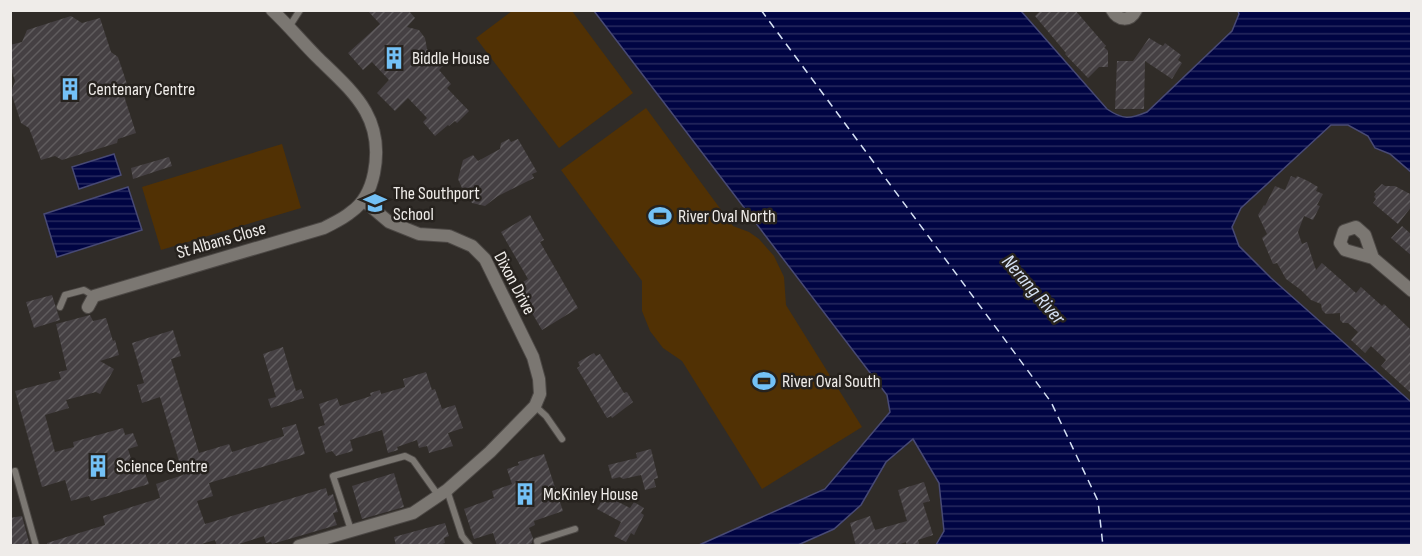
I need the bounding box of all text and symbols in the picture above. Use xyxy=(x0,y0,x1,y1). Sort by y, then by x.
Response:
building icon: Biddle House xyxy=(381,45,407,71)
place label: Biddle House xyxy=(412,48,490,69)
building icon: Centenary Centre xyxy=(57,76,83,102)
place label: Centenary Centre xyxy=(88,79,195,100)
place label: The Southport School xyxy=(393,183,480,225)
school or university icon: The Southport School xyxy=(362,190,388,216)
sports icon: River Oval North xyxy=(647,203,673,229)
place label: River Oval North xyxy=(678,206,776,227)
street label: St Albans Close xyxy=(174,218,268,263)
street label: Dixon Drive xyxy=(489,248,540,318)
water label: Nerang River xyxy=(997,250,1071,330)
sports icon: River Oval South xyxy=(751,368,777,394)
place label: River Oval South xyxy=(782,371,880,392)
building icon: Science Centre xyxy=(85,453,111,479)
place label: Science Centre xyxy=(116,456,208,477)
building icon: McKinley House xyxy=(512,481,538,507)
place label: McKinley House xyxy=(543,484,638,505)

